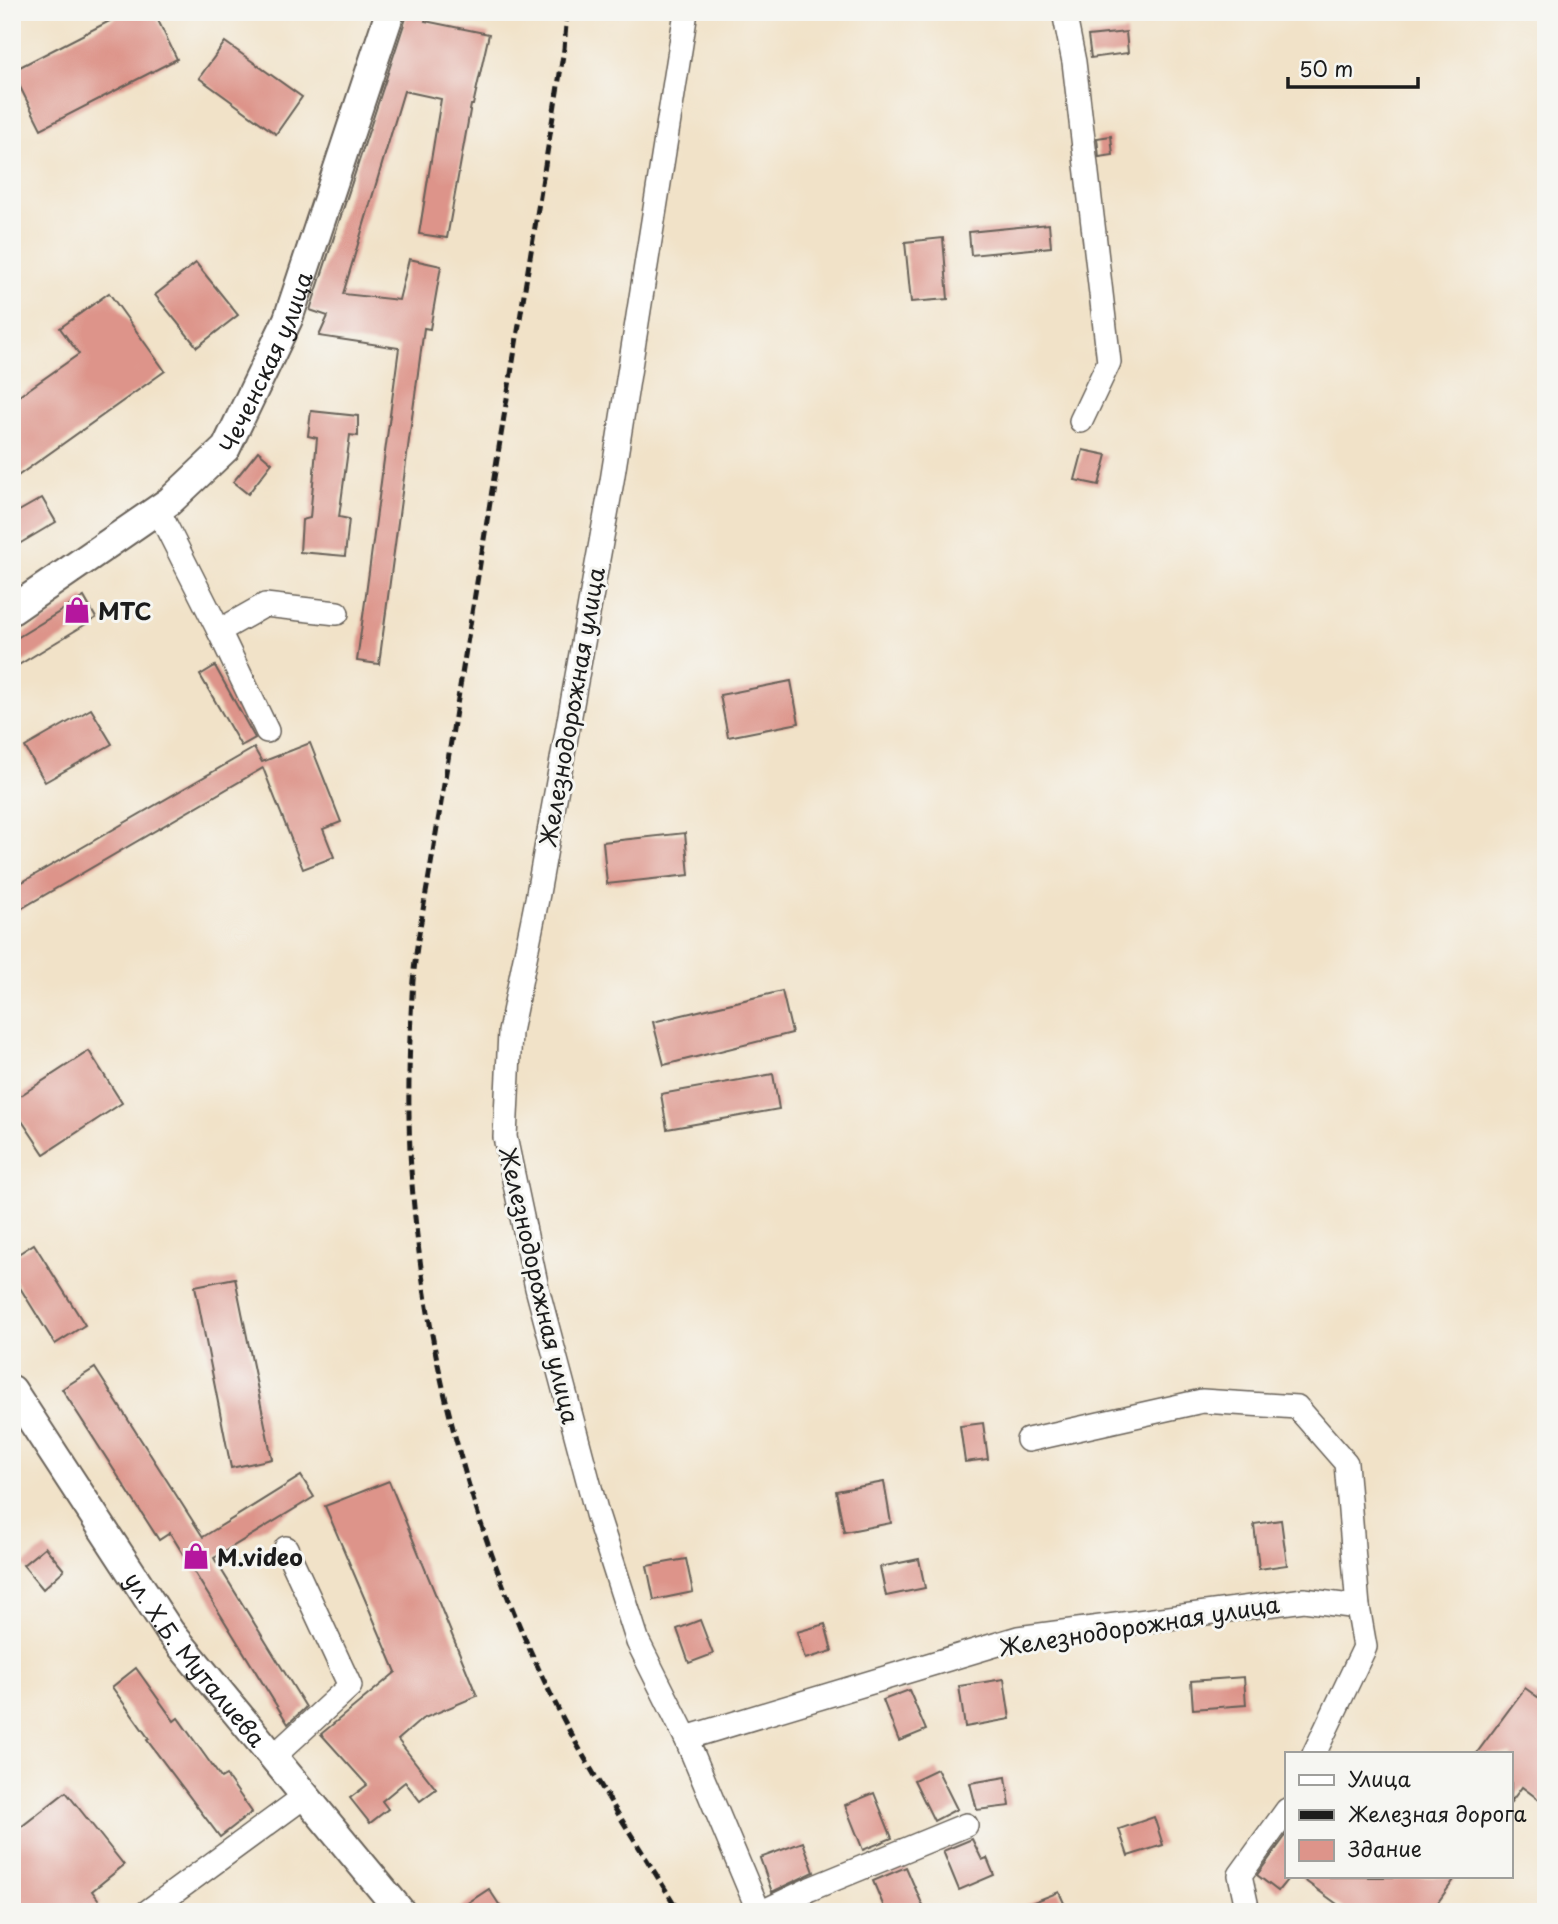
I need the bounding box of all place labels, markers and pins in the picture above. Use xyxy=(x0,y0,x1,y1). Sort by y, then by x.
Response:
place label: МТС xyxy=(98,593,151,628)
shop icon: МТС xyxy=(62,595,92,625)
place label: M.video xyxy=(217,1539,303,1574)
shop icon: M.video xyxy=(181,1541,211,1571)

